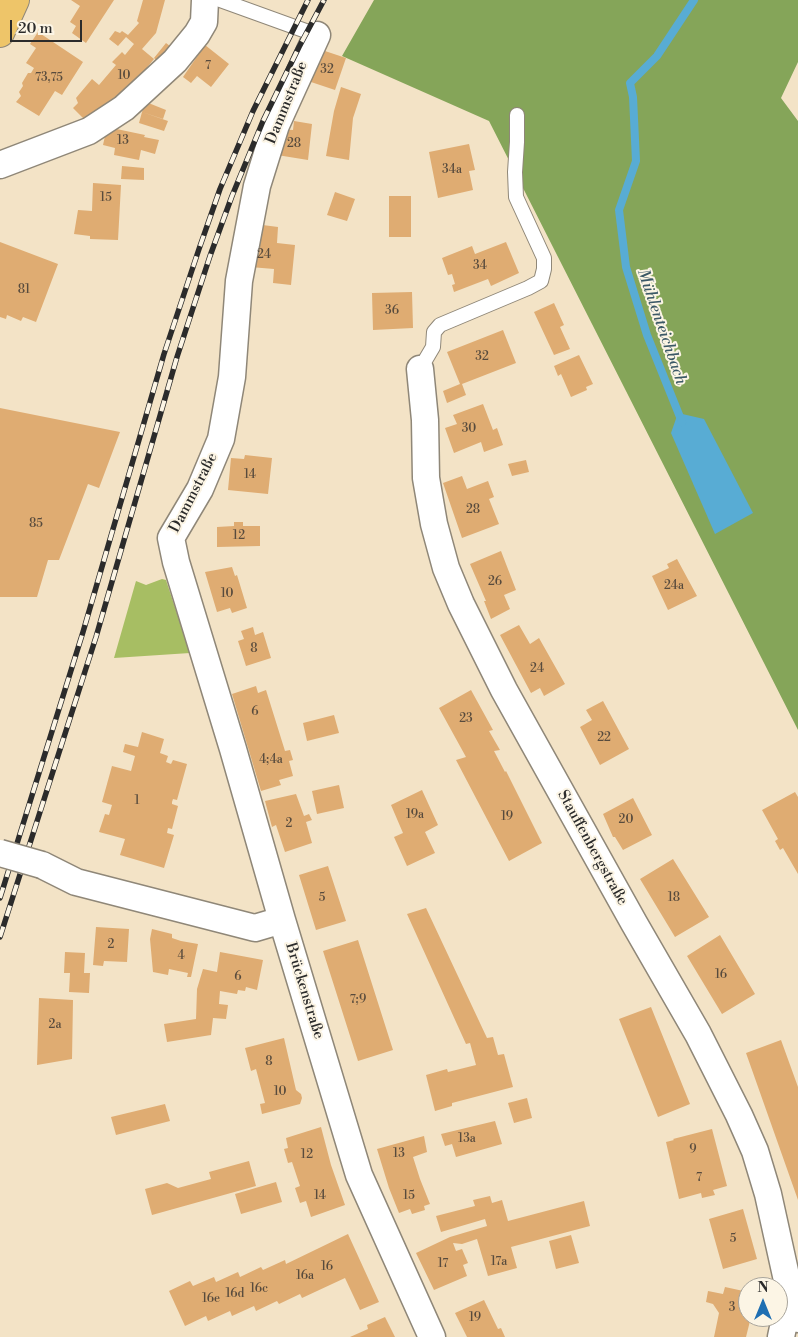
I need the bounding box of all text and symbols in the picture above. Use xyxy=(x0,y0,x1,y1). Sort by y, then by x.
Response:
scale bar xyxy=(12,10,85,42)
text: 20 m xyxy=(18,19,53,38)
house number: 7 xyxy=(205,59,211,73)
street label: Dammstraße xyxy=(262,59,312,147)
house number: 32 xyxy=(320,63,334,77)
house number: 10 xyxy=(118,69,130,83)
house number: 73,75 xyxy=(35,71,63,85)
house number: 13 xyxy=(117,134,129,148)
house number: 28 xyxy=(287,137,301,151)
house number: 34a xyxy=(442,163,462,177)
house number: 15 xyxy=(100,191,112,205)
house number: 24 xyxy=(257,248,271,262)
house number: 34 xyxy=(473,259,487,273)
water label: Mühlenteichbach xyxy=(632,267,690,387)
house number: 81 xyxy=(18,283,30,297)
house number: 36 xyxy=(385,304,399,318)
house number: 32 xyxy=(475,350,489,364)
house number: 30 xyxy=(462,422,476,436)
street label: Dammstraße xyxy=(166,450,222,536)
house number: 14 xyxy=(244,468,256,482)
house number: 28 xyxy=(466,503,480,517)
house number: 85 xyxy=(29,517,43,531)
house number: 12 xyxy=(233,529,245,543)
house number: 26 xyxy=(488,575,502,589)
house number: 24a xyxy=(664,579,684,593)
house number: 10 xyxy=(221,587,233,601)
house number: 8 xyxy=(250,642,258,656)
house number: 24 xyxy=(530,662,544,676)
house number: 6 xyxy=(251,705,259,719)
house number: 23 xyxy=(459,712,473,726)
house number: 22 xyxy=(597,731,611,745)
house number: 4;4a xyxy=(259,753,283,767)
street label: Stauffenbergstraße xyxy=(553,787,631,909)
house number: 1 xyxy=(134,794,140,808)
house number: 19a xyxy=(406,808,424,822)
house number: 19 xyxy=(501,810,513,824)
house number: 20 xyxy=(619,813,633,827)
house number: 2 xyxy=(286,817,292,831)
house number: 5 xyxy=(319,891,325,905)
house number: 18 xyxy=(668,891,680,905)
house number: 2 xyxy=(108,938,114,952)
street label: Brückenstraße xyxy=(281,941,327,1041)
house number: 4 xyxy=(177,949,185,963)
house number: 16 xyxy=(715,968,727,982)
house number: 6 xyxy=(234,970,242,984)
house number: 7;9 xyxy=(350,993,366,1007)
house number: 2a xyxy=(49,1018,61,1032)
house number: 8 xyxy=(265,1055,273,1069)
house number: 10 xyxy=(274,1085,286,1099)
house number: 13a xyxy=(458,1132,476,1146)
house number: 9 xyxy=(689,1143,697,1157)
house number: 13 xyxy=(393,1147,405,1161)
house number: 12 xyxy=(301,1148,313,1162)
house number: 7 xyxy=(696,1171,702,1185)
house number: 14 xyxy=(314,1189,326,1203)
house number: 15 xyxy=(403,1189,415,1203)
house number: 5 xyxy=(730,1232,736,1246)
house number: 17a xyxy=(491,1255,507,1269)
house number: 17 xyxy=(438,1257,448,1271)
house number: 16 xyxy=(321,1260,333,1274)
house number: 16a xyxy=(296,1269,314,1283)
north arrow xyxy=(738,1277,788,1327)
text: N xyxy=(757,1279,769,1297)
house number: 16c xyxy=(250,1282,268,1296)
house number: 16d xyxy=(226,1287,244,1301)
house number: 16e xyxy=(202,1292,220,1306)
house number: 3 xyxy=(729,1301,735,1315)
house number: 19 xyxy=(469,1311,481,1325)

